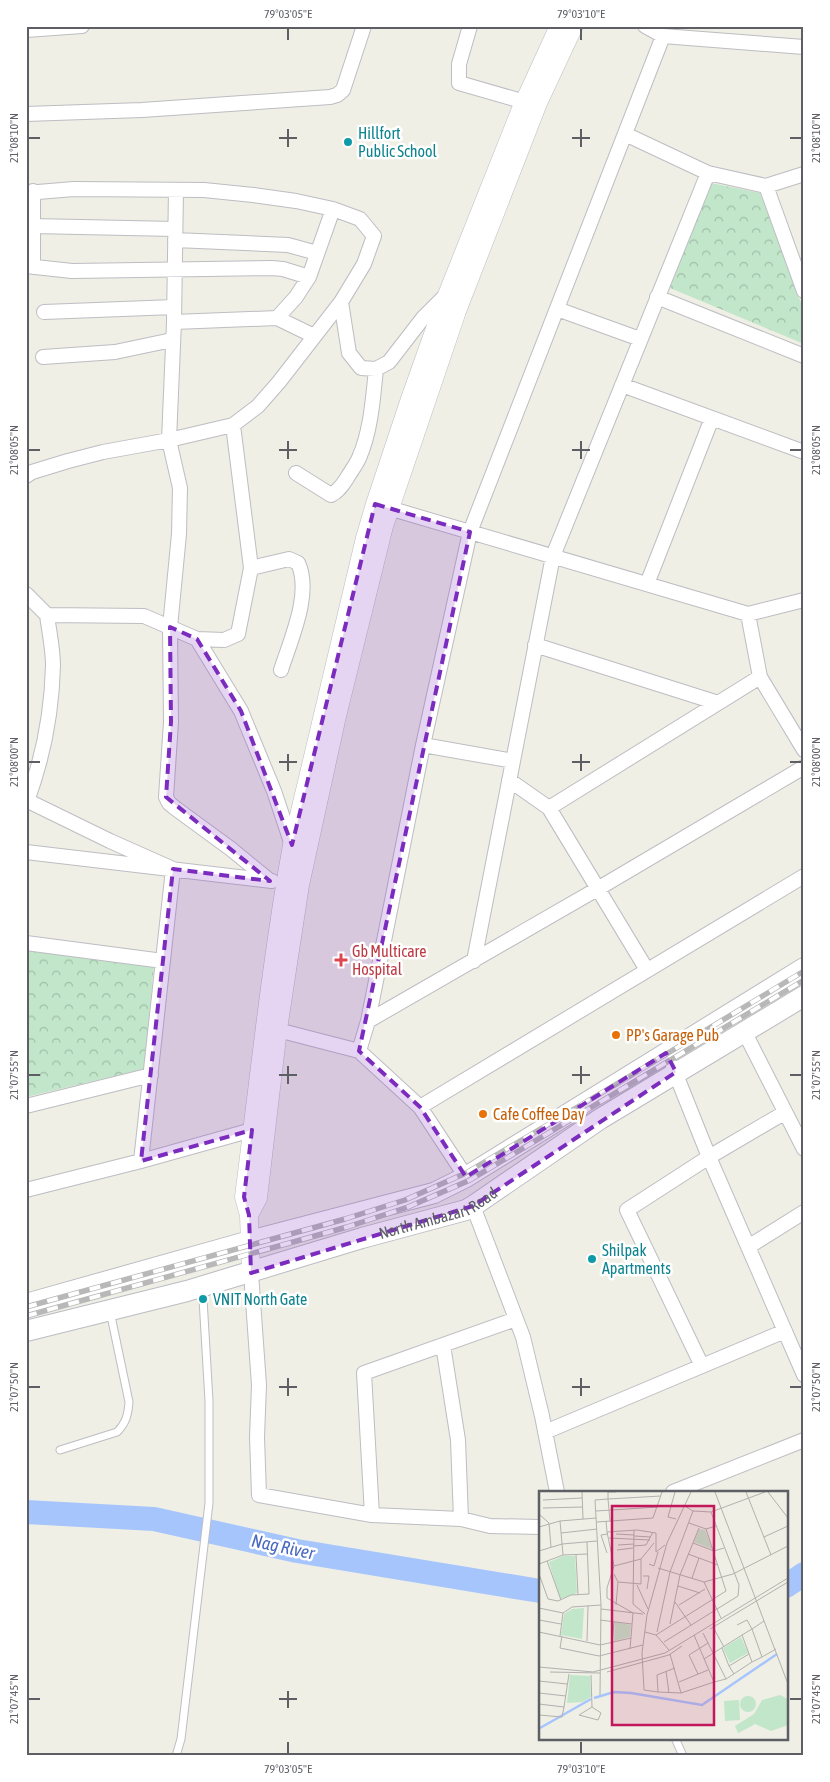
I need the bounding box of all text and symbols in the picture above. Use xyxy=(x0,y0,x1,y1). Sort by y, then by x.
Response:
text: 79°03'05"E xyxy=(264,7,312,21)
text: 79°03'10"E xyxy=(557,7,605,21)
text: 21°08'10"N xyxy=(7,113,21,163)
text: 21°08'10"N xyxy=(809,113,823,163)
place label: Hillfort Public School xyxy=(358,124,438,160)
marker: Hillfort Public School xyxy=(342,136,354,148)
text: 21°08'05"N xyxy=(7,425,21,475)
text: 21°08'05"N xyxy=(809,425,823,475)
text: 21°08'00"N xyxy=(7,737,21,787)
text: 21°08'00"N xyxy=(809,737,823,787)
place label: Gb Multicare Hospital xyxy=(352,942,427,979)
marker: Gb Multicare Hospital xyxy=(334,953,348,967)
place label: PP's Garage Pub xyxy=(626,1026,719,1045)
marker: PP's Garage Pub xyxy=(610,1029,622,1041)
text: 21°07'55"N xyxy=(7,1050,21,1100)
text: 21°07'55"N xyxy=(809,1050,823,1100)
place label: Cafe Coffee Day xyxy=(493,1105,585,1124)
marker: Cafe Coffee Day xyxy=(477,1108,489,1120)
street label: North Ambazari Road xyxy=(377,1183,500,1242)
place label: Shilpak Apartments xyxy=(602,1241,671,1278)
marker: Shilpak Apartments xyxy=(586,1253,598,1265)
place label: VNIT North Gate xyxy=(213,1290,307,1308)
marker: VNIT North Gate xyxy=(197,1293,209,1305)
text: 21°07'50"N xyxy=(7,1362,21,1412)
text: 21°07'50"N xyxy=(809,1362,823,1412)
inset map xyxy=(539,1491,788,1740)
water label: Nag River xyxy=(250,1530,317,1564)
text: 21°07'45"N xyxy=(7,1674,21,1724)
text: 21°07'45"N xyxy=(809,1674,823,1724)
text: 79°03'05"E xyxy=(264,1762,312,1776)
text: 79°03'10"E xyxy=(557,1762,605,1776)

